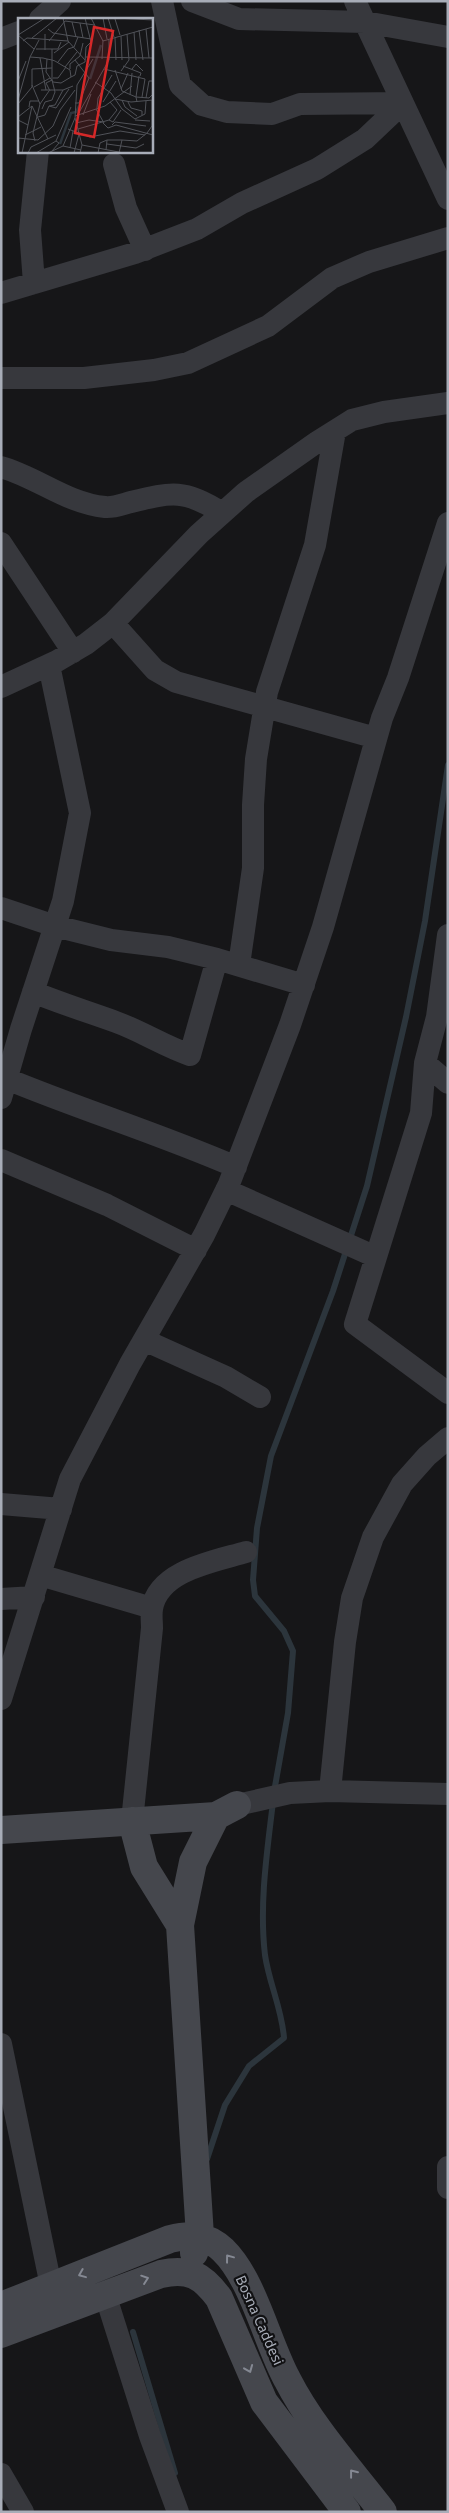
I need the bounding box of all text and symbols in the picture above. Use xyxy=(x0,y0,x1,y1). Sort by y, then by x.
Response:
inset map xyxy=(18,18,152,152)
one-way arrow xyxy=(226,2254,235,2264)
one-way arrow xyxy=(78,2268,87,2278)
street label: Bosna Caddesi xyxy=(232,2272,288,2368)
one-way arrow xyxy=(140,2275,149,2285)
one-way arrow xyxy=(242,2364,253,2373)
one-way arrow xyxy=(350,2470,359,2479)

